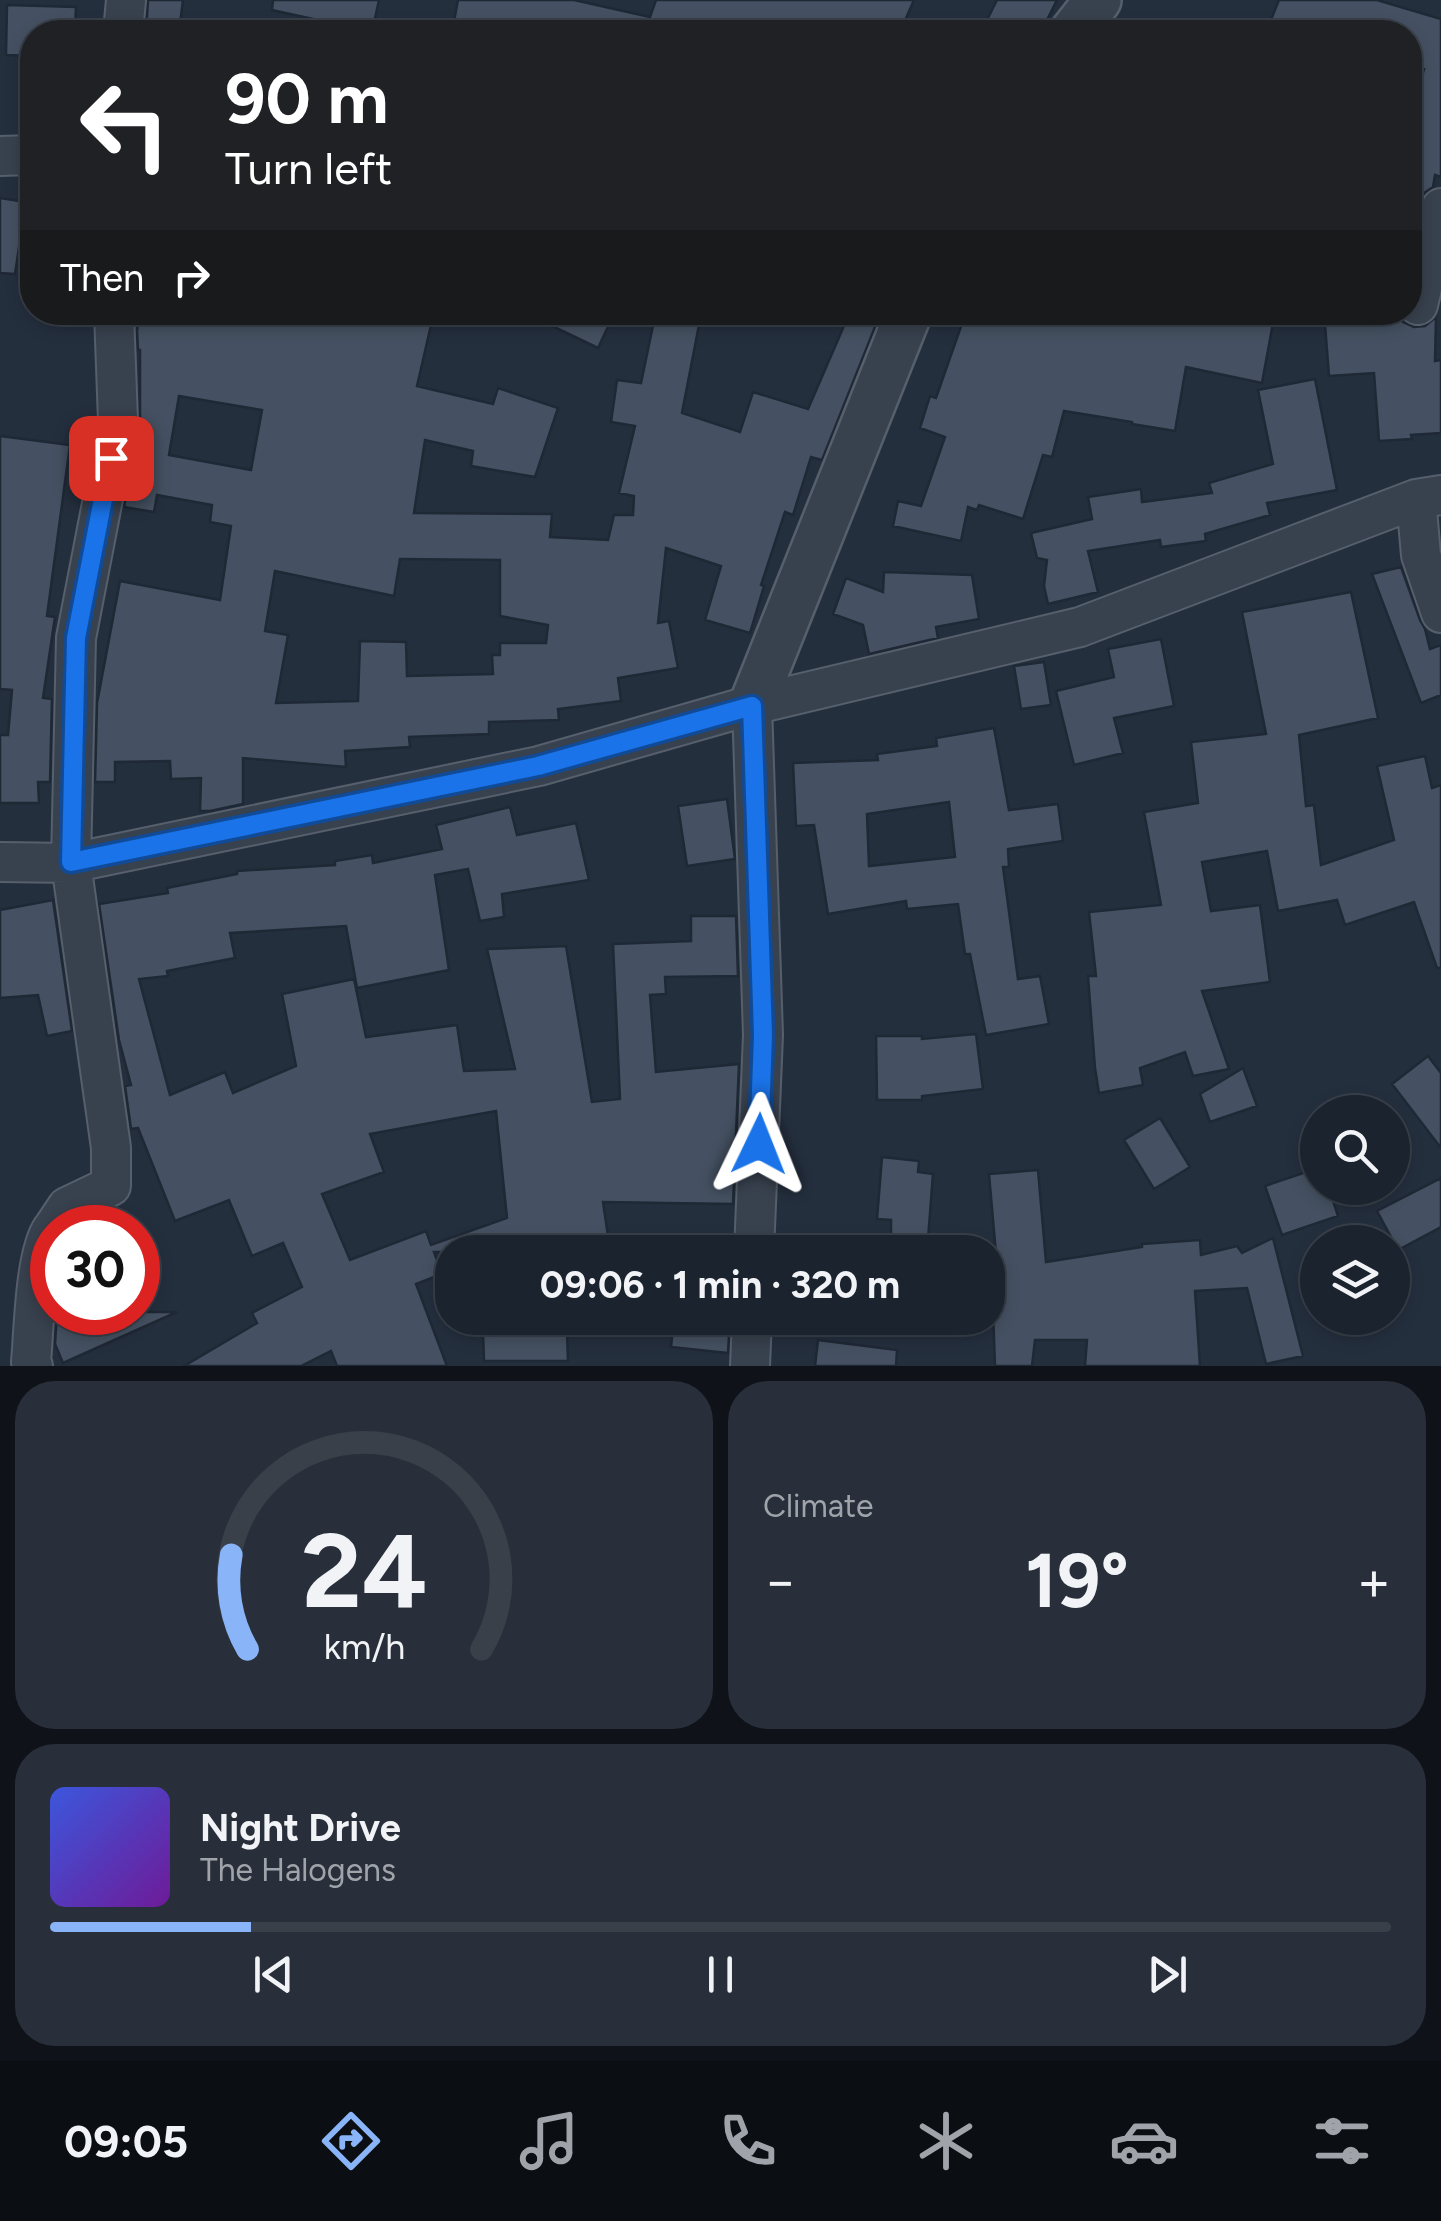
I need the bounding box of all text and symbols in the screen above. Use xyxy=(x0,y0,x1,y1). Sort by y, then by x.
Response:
text: 90 m xyxy=(225,56,389,141)
icon: left xyxy=(60,60,190,190)
text: Turn left xyxy=(225,141,392,195)
icon: right xyxy=(164,250,219,305)
text: Then xyxy=(60,255,144,301)
pin xyxy=(69,416,154,501)
icon: arrive xyxy=(84,431,139,486)
position arrow xyxy=(707,1092,811,1196)
map controls xyxy=(1300,1095,1410,1335)
button: search xyxy=(1300,1095,1410,1205)
speed limit sign: 30 xyxy=(30,1205,160,1335)
button: layers xyxy=(1300,1225,1410,1335)
text: 09:06 · 1 min · 320 m xyxy=(540,1262,900,1308)
text: Climate xyxy=(763,1487,874,1525)
text: 24 xyxy=(301,1508,427,1633)
text: 19° xyxy=(1025,1536,1129,1626)
text: − xyxy=(763,1548,797,1614)
text: + xyxy=(1357,1548,1391,1614)
text: km/h xyxy=(323,1625,405,1668)
text: Night Drive xyxy=(200,1805,401,1851)
text: The Halogens xyxy=(200,1851,396,1889)
icon: previous xyxy=(246,1947,301,2002)
icon: pause xyxy=(693,1947,748,2002)
icon: next xyxy=(1140,1947,1195,2002)
icon: directions xyxy=(316,2106,386,2176)
icon: music xyxy=(514,2106,584,2176)
icon: phone xyxy=(713,2106,783,2176)
icon: climate xyxy=(911,2106,981,2176)
icon: car xyxy=(1109,2106,1179,2176)
icon: filters xyxy=(1307,2106,1377,2176)
text: 09:05 xyxy=(64,2114,188,2168)

